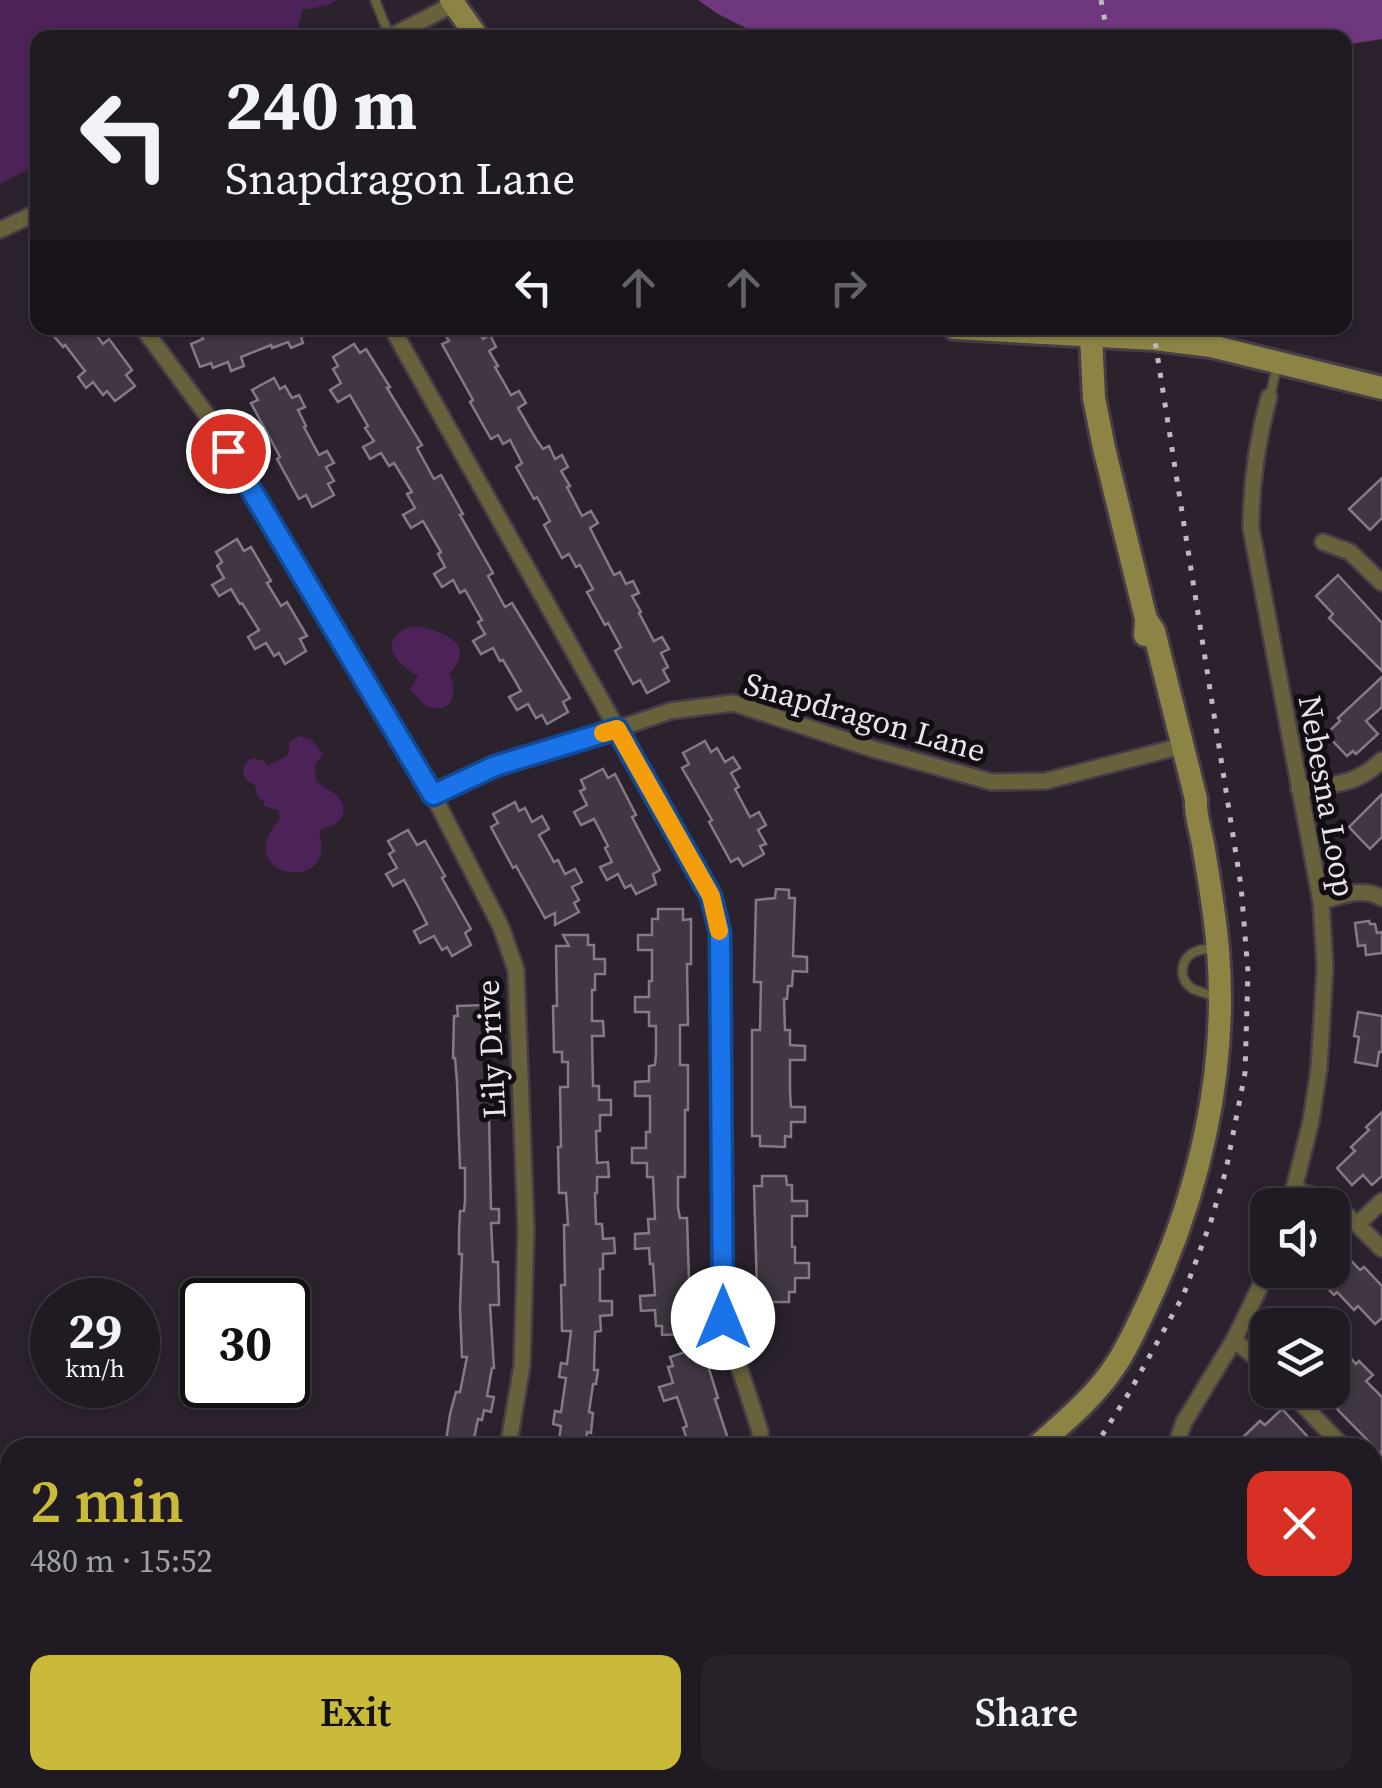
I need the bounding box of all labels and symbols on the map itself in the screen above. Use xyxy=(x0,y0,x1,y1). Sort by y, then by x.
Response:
pin xyxy=(186,409,271,494)
street label: Snapdragon Lane xyxy=(739,662,991,772)
street label: Nebesna Loop xyxy=(1288,692,1366,900)
street label: Lily Drive xyxy=(465,979,517,1119)
position arrow xyxy=(671,1266,775,1370)
speed limit sign: 30 xyxy=(180,1278,310,1408)

